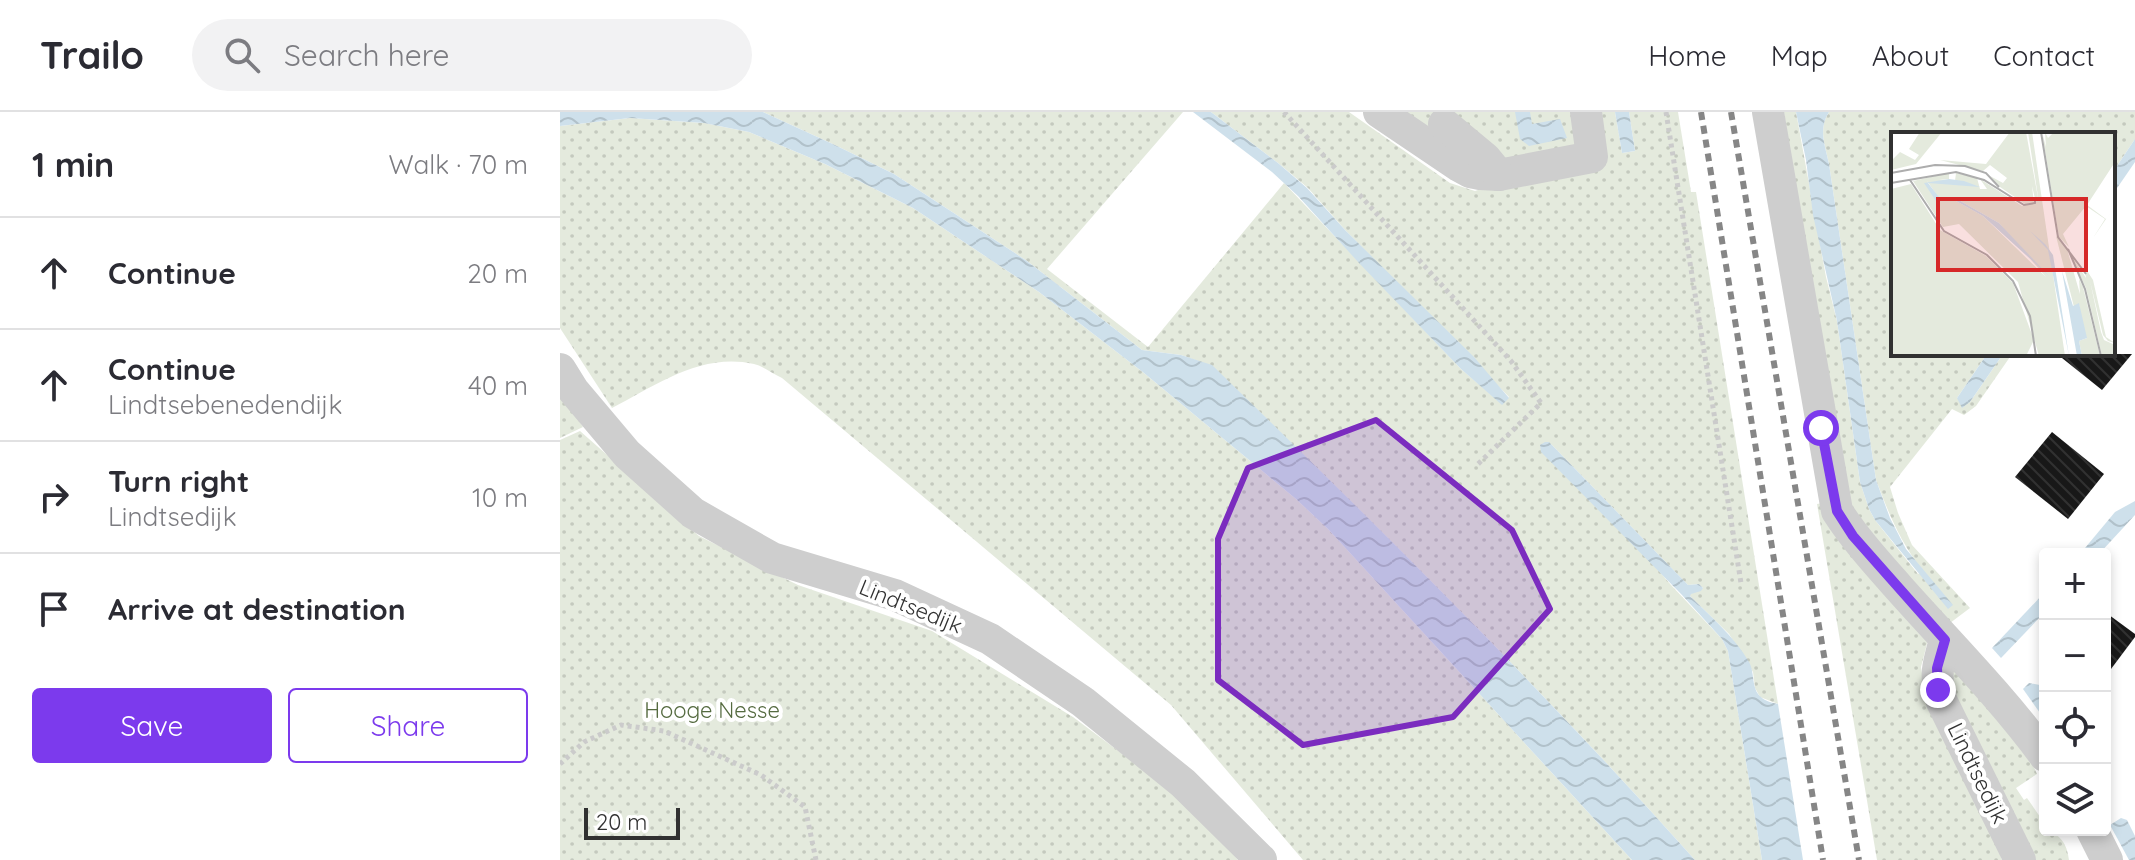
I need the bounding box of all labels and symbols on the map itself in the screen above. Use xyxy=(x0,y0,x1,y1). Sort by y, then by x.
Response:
inset map xyxy=(1891,132,2115,356)
route start xyxy=(1803,410,1839,446)
street label: Lindtsedijk xyxy=(855,573,967,639)
route end xyxy=(1920,672,1956,708)
park label: Hooge Nesse xyxy=(644,696,780,724)
street label: Lindtsedijk xyxy=(1942,718,2014,828)
scale bar xyxy=(584,804,680,840)

